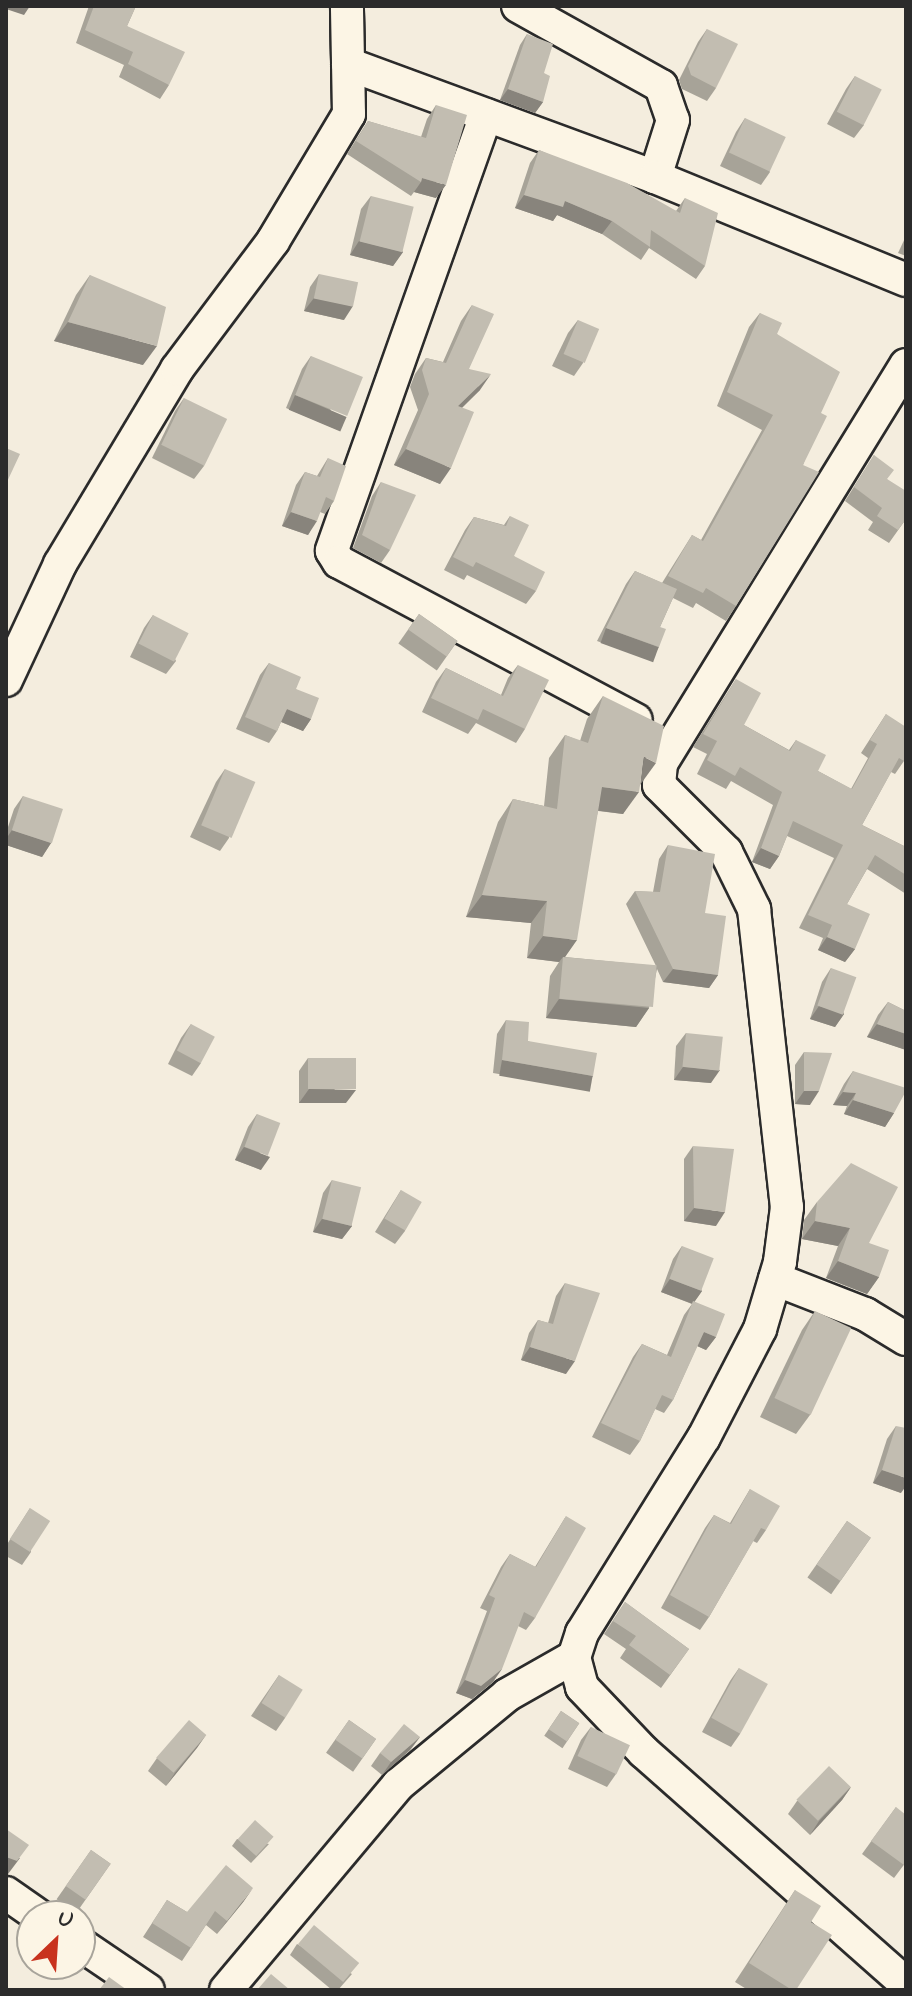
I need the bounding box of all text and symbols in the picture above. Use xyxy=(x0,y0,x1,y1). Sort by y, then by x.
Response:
north arrow xyxy=(16,1900,96,1980)
text: U xyxy=(53,1904,78,1936)

